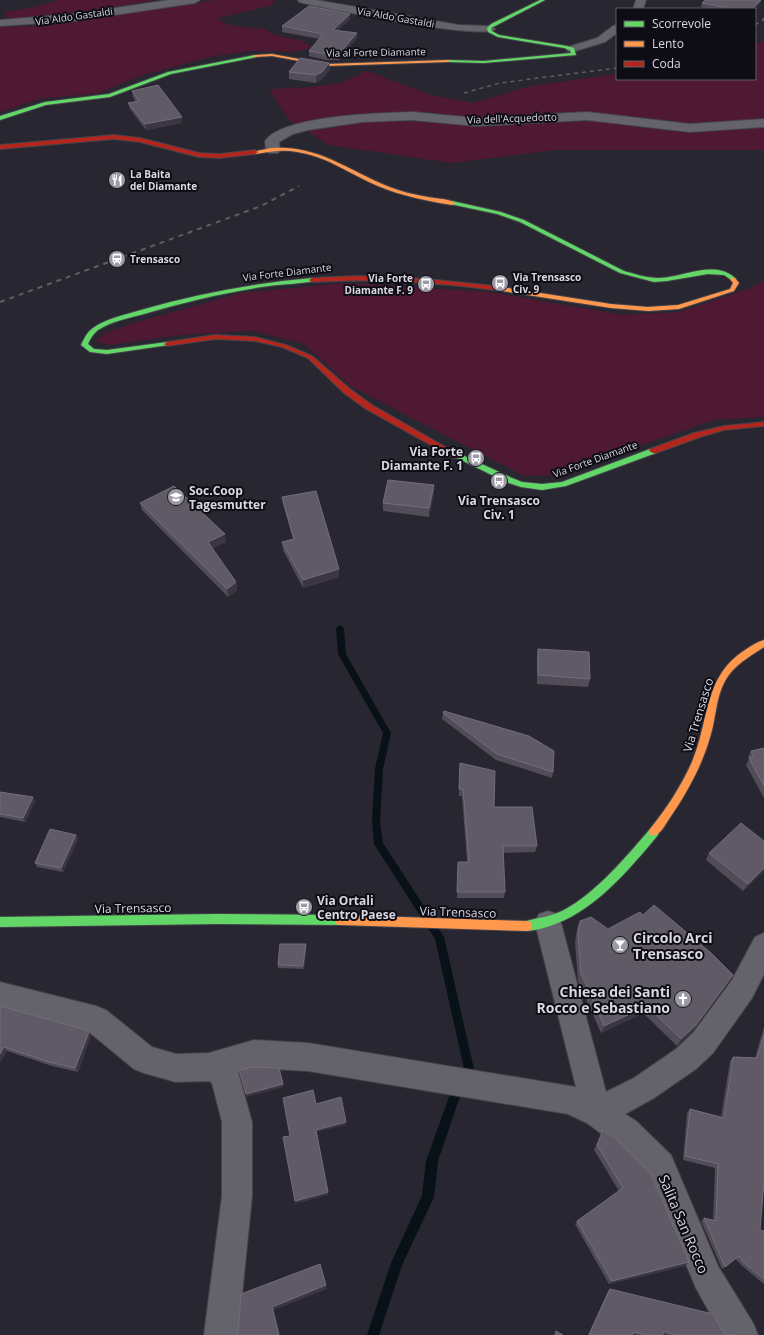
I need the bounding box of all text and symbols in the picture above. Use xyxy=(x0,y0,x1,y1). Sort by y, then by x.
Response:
street label: Via Aldo Gastaldi xyxy=(356,3,436,31)
street label: Via Aldo Gastaldi xyxy=(34,4,114,28)
legend xyxy=(616,8,756,80)
text: Scorrevole xyxy=(652,15,711,32)
text: Lento xyxy=(652,35,684,52)
street label: Via al Forte Diamante xyxy=(326,44,426,60)
text: Coda xyxy=(652,55,681,72)
street label: Via dell'Acquedotto xyxy=(467,109,557,127)
place label: La Baita del Diamante xyxy=(130,167,197,193)
restaurant icon: La Baita del Diamante xyxy=(107,170,127,190)
station icon: Trensasco xyxy=(107,249,127,269)
place label: Trensasco xyxy=(130,252,180,266)
street label: Via Forte Diamante xyxy=(242,260,332,284)
place label: Via Trensasco Civ. 9 xyxy=(513,270,581,296)
place label: Via Forte Diamante F. 9 xyxy=(345,271,413,297)
bus stop icon: Via Trensasco Civ. 9 xyxy=(490,273,510,293)
bus stop icon: Via Forte Diamante F. 9 xyxy=(416,274,436,294)
street label: Via Forte Diamante xyxy=(551,437,640,481)
place label: Via Forte Diamante F. 1 xyxy=(381,443,463,474)
bus stop icon: Via Forte Diamante F. 1 xyxy=(466,448,486,468)
bus stop icon: Via Trensasco Civ. 1 xyxy=(489,471,509,491)
place label: Soc.Coop Tagesmutter xyxy=(189,482,266,513)
school or university icon: Soc.Coop Tagesmutter xyxy=(166,487,186,507)
place label: Via Trensasco Civ. 1 xyxy=(458,492,540,523)
street label: Via Trensasco xyxy=(679,676,717,754)
place label: Via Ortali Centro Paese xyxy=(317,892,396,923)
bus stop icon: Via Ortali Centro Paese xyxy=(294,897,314,917)
street label: Via Trensasco xyxy=(95,899,171,917)
street label: Via Trensasco xyxy=(419,902,497,922)
place label: Circolo Arci Trensasco xyxy=(633,928,712,963)
bar icon: Circolo Arci Trensasco xyxy=(610,935,630,955)
place label: Chiesa dei Santi Rocco e Sebastiano xyxy=(537,982,670,1017)
church icon: Chiesa dei Santi Rocco e Sebastiano xyxy=(673,989,693,1009)
street label: Salita San Rocco xyxy=(655,1172,713,1276)

